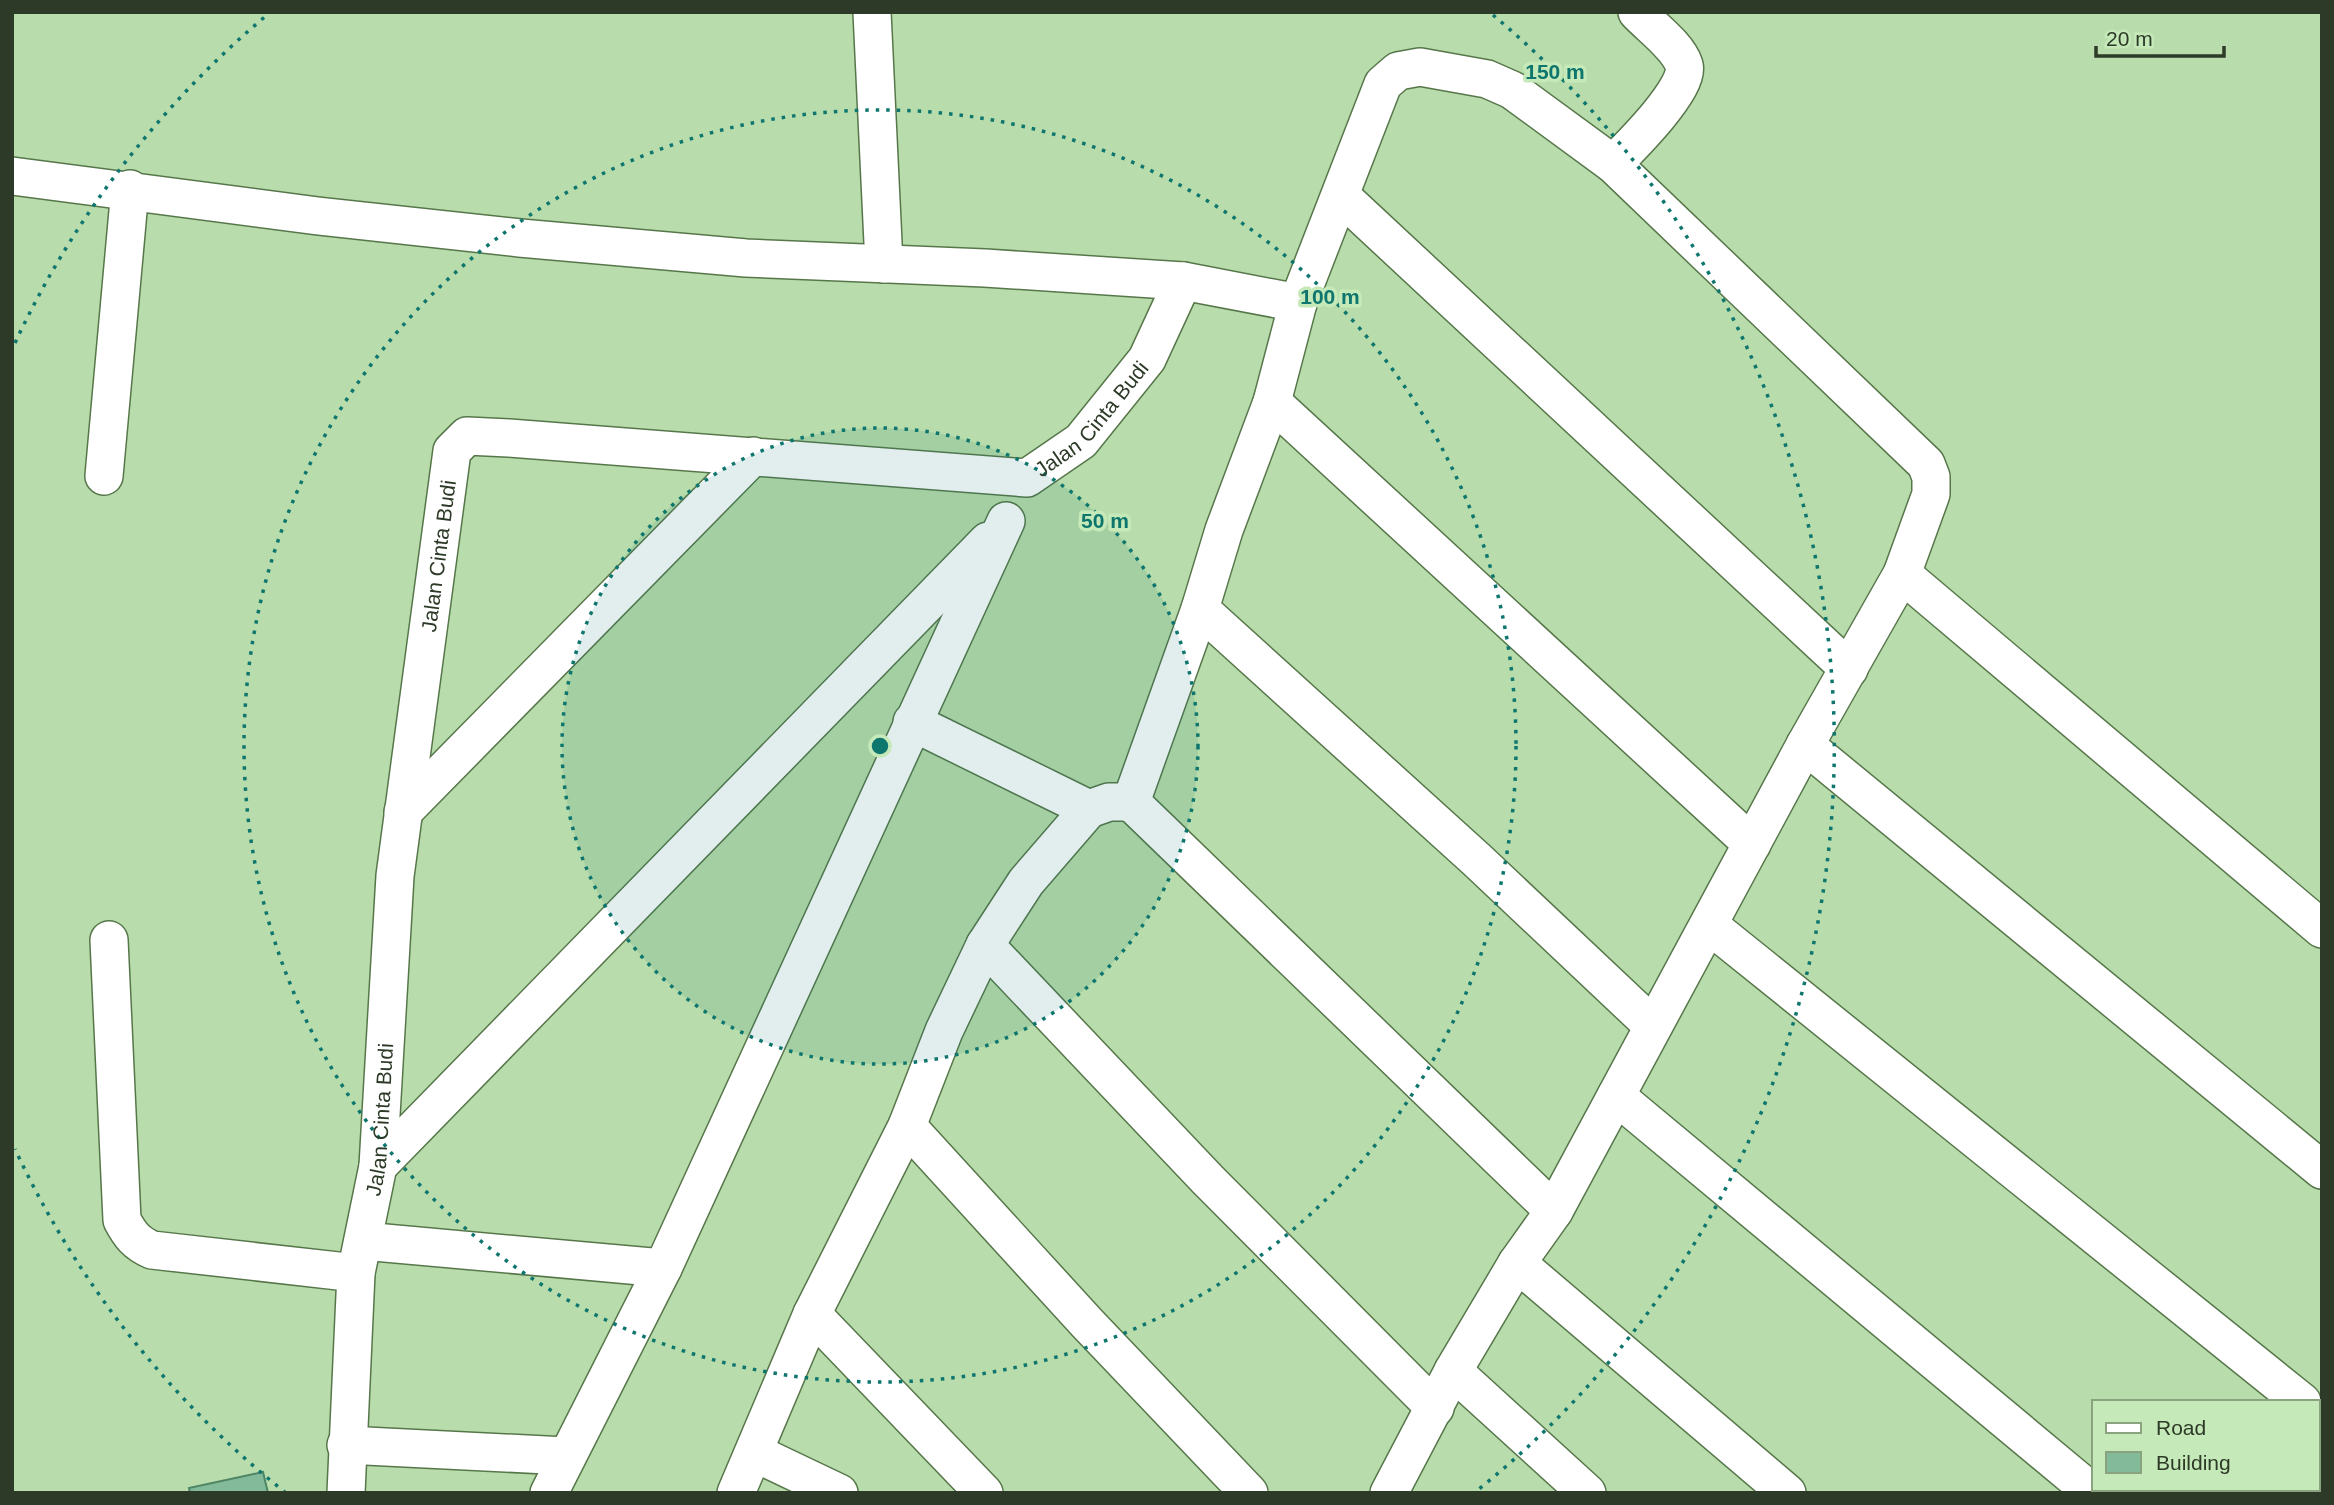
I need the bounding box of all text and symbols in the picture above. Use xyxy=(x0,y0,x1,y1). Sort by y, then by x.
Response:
scale bar xyxy=(2096,14,2224,58)
text: 20 m xyxy=(2106,27,2153,50)
text: 150 m xyxy=(1525,60,1585,83)
text: 100 m xyxy=(1300,285,1360,308)
street label: Jalan Cinta Budi xyxy=(1030,356,1152,481)
street label: Jalan Cinta Budi xyxy=(416,478,460,633)
text: 50 m xyxy=(1081,509,1129,532)
centre of rings xyxy=(868,734,892,758)
street label: Jalan Cinta Budi xyxy=(361,1042,397,1198)
legend xyxy=(2092,1400,2320,1491)
text: Road xyxy=(2156,1416,2206,1439)
text: Building xyxy=(2156,1451,2231,1474)

